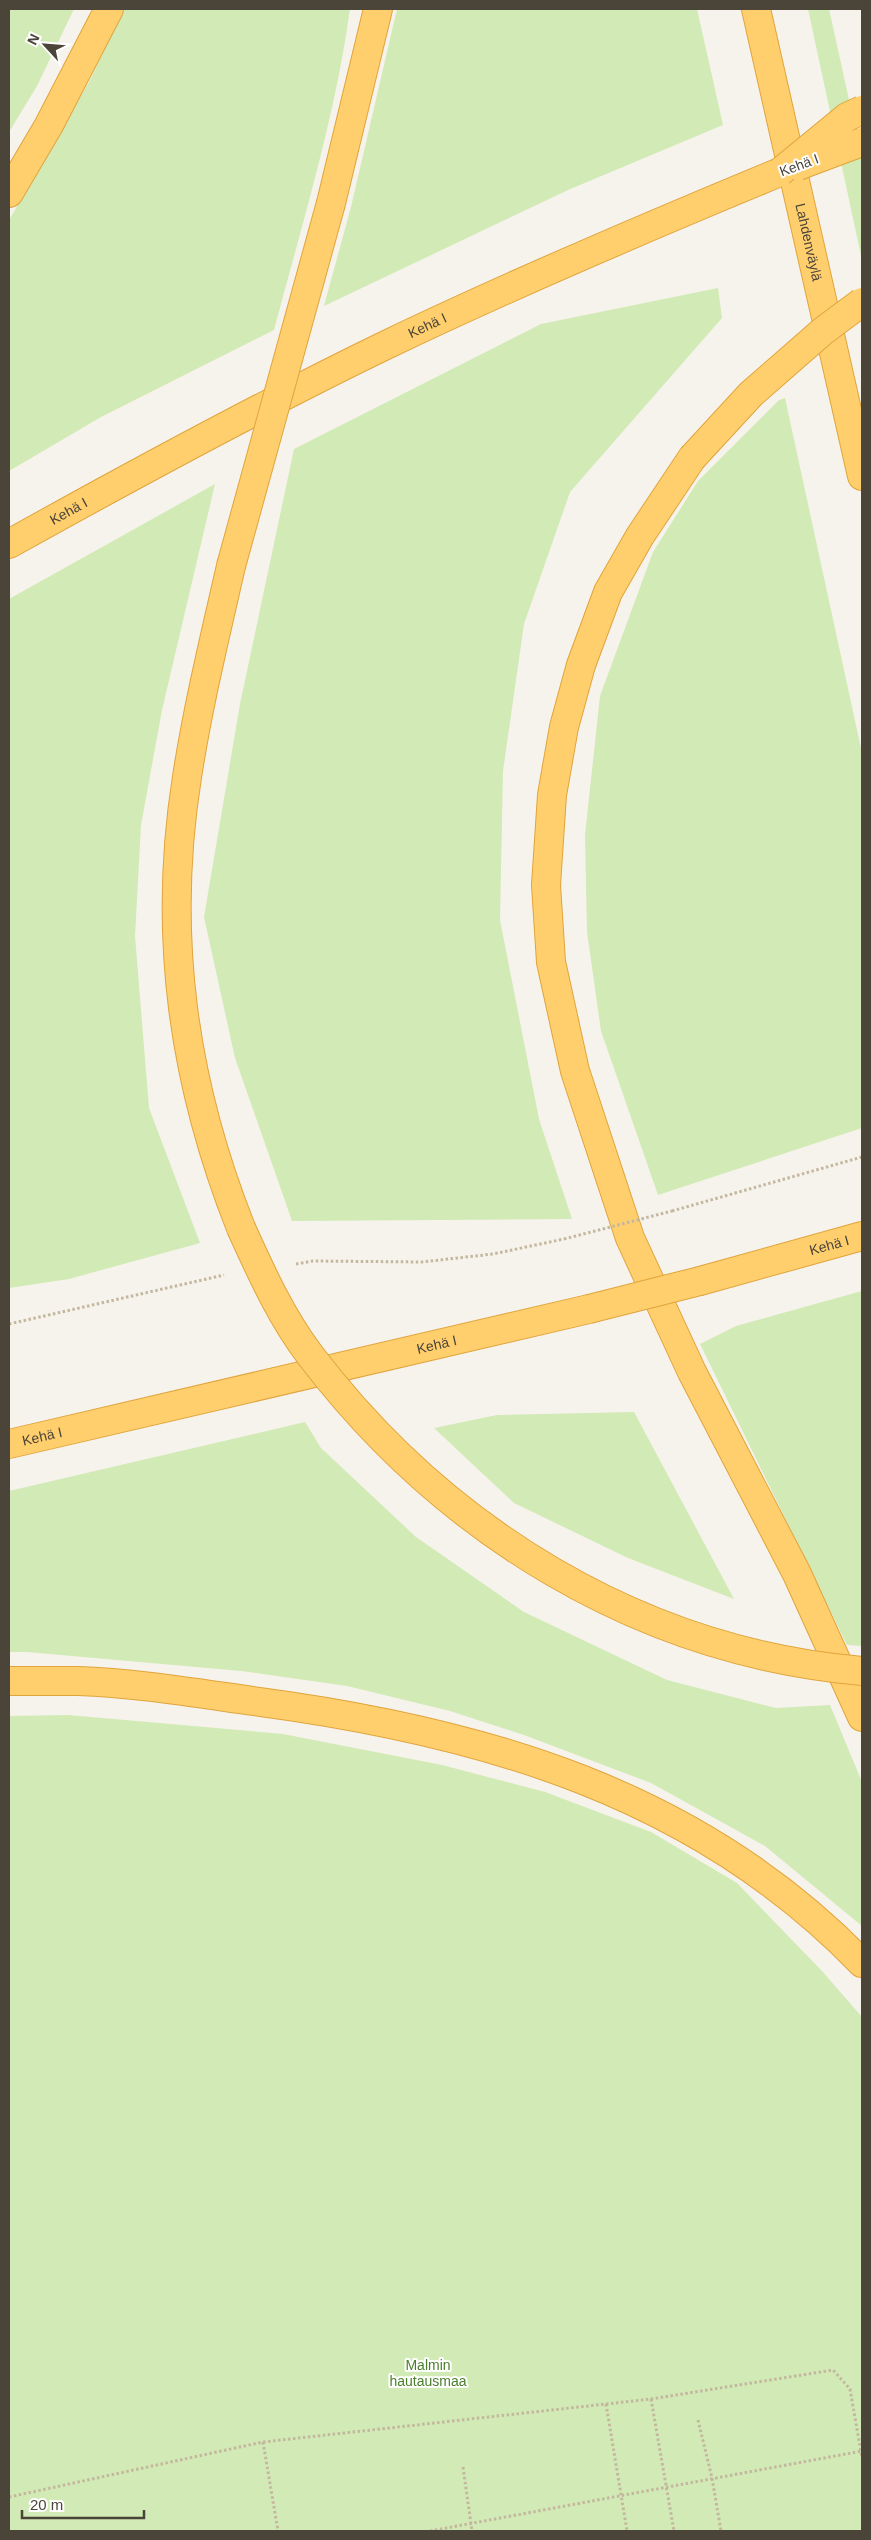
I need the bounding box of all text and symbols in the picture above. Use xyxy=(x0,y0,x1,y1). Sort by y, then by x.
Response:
north arrow xyxy=(20,20,70,70)
text: N xyxy=(24,31,43,47)
street label: Kehä I xyxy=(777,151,821,179)
street label: Lahdenväylä xyxy=(792,202,826,283)
street label: Kehä I xyxy=(405,310,449,341)
street label: Kehä I xyxy=(47,494,90,528)
street label: Kehä I xyxy=(807,1232,851,1258)
street label: Kehä I xyxy=(415,1332,458,1357)
street label: Kehä I xyxy=(21,1424,64,1449)
park label: Malmin hautausmaa xyxy=(389,2357,467,2389)
scale bar xyxy=(22,2488,145,2520)
text: 20 m xyxy=(30,2496,63,2513)

